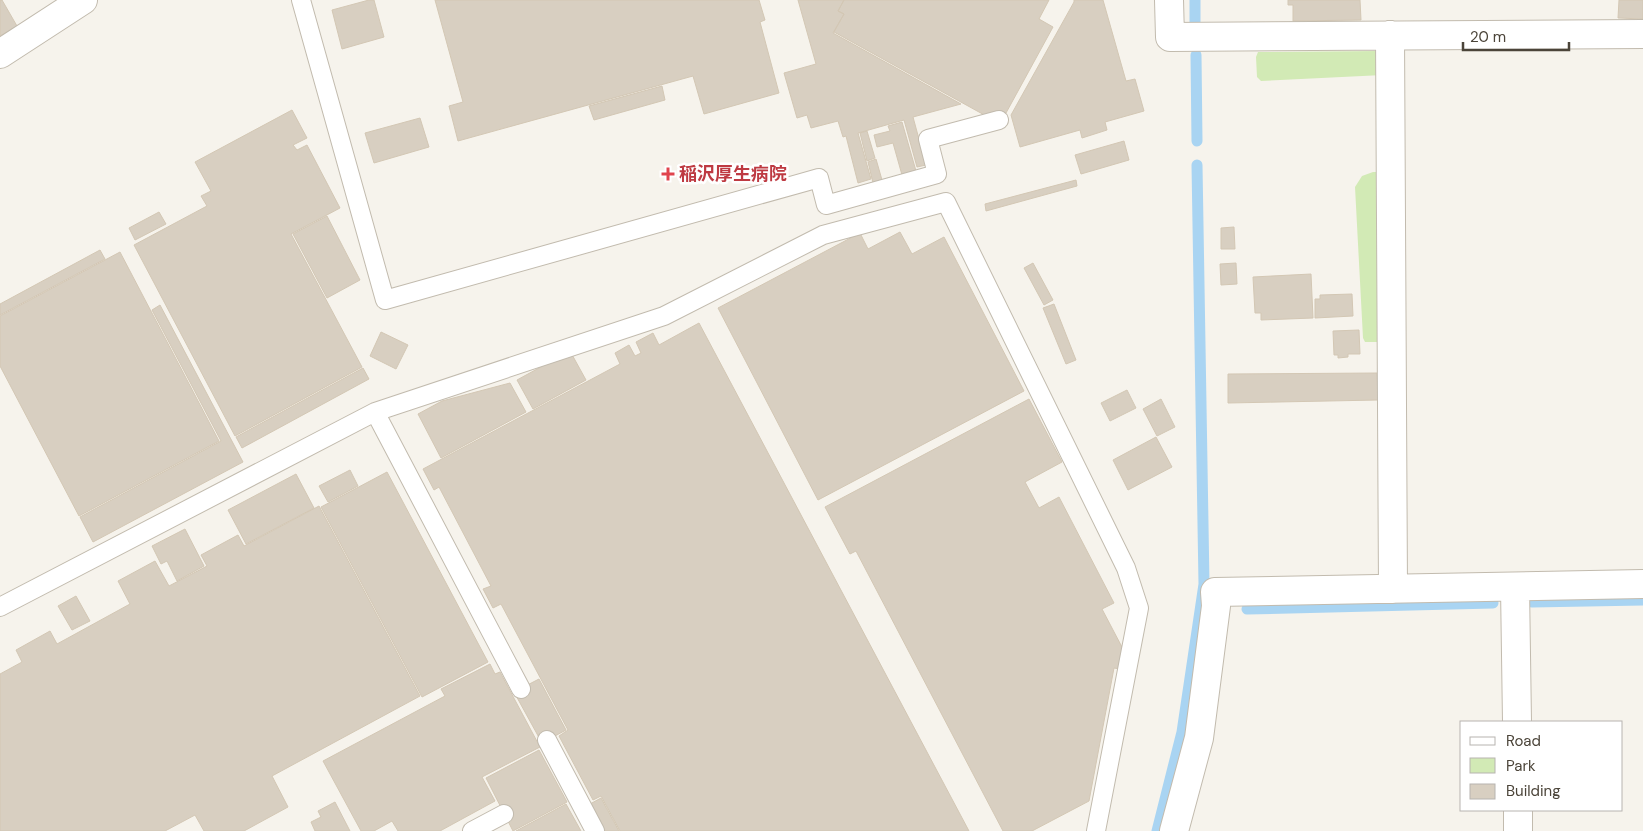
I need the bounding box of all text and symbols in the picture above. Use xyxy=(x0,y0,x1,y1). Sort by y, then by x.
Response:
scale bar xyxy=(1463,20,1569,52)
text: 20 m xyxy=(1470,27,1506,47)
place label: 稲沢厚生病院 xyxy=(679,162,787,186)
marker: 稲沢厚生病院 xyxy=(661,167,675,181)
legend xyxy=(1460,721,1623,811)
text: Road xyxy=(1506,731,1541,751)
text: Park xyxy=(1506,756,1536,776)
text: Building xyxy=(1506,781,1561,801)

